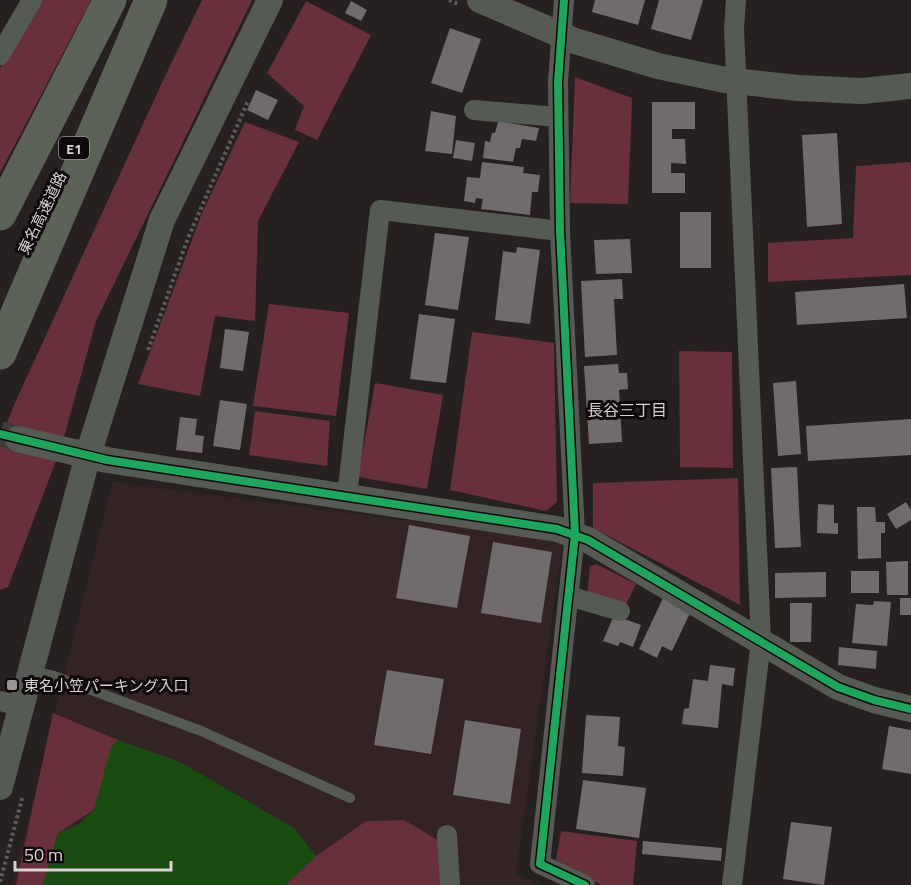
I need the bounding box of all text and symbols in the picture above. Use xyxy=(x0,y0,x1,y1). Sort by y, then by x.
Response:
road number: E1 xyxy=(59,137,89,159)
street label: 東名高速道路 xyxy=(12,168,72,258)
district label: 長谷三丁目 xyxy=(587,398,667,422)
place label: 東名小笠パーキング入口 xyxy=(24,674,189,697)
marker: 東名小笠パーキング入口 xyxy=(5,678,19,692)
scale bar xyxy=(15,834,171,872)
text: 50 m xyxy=(24,841,63,868)

